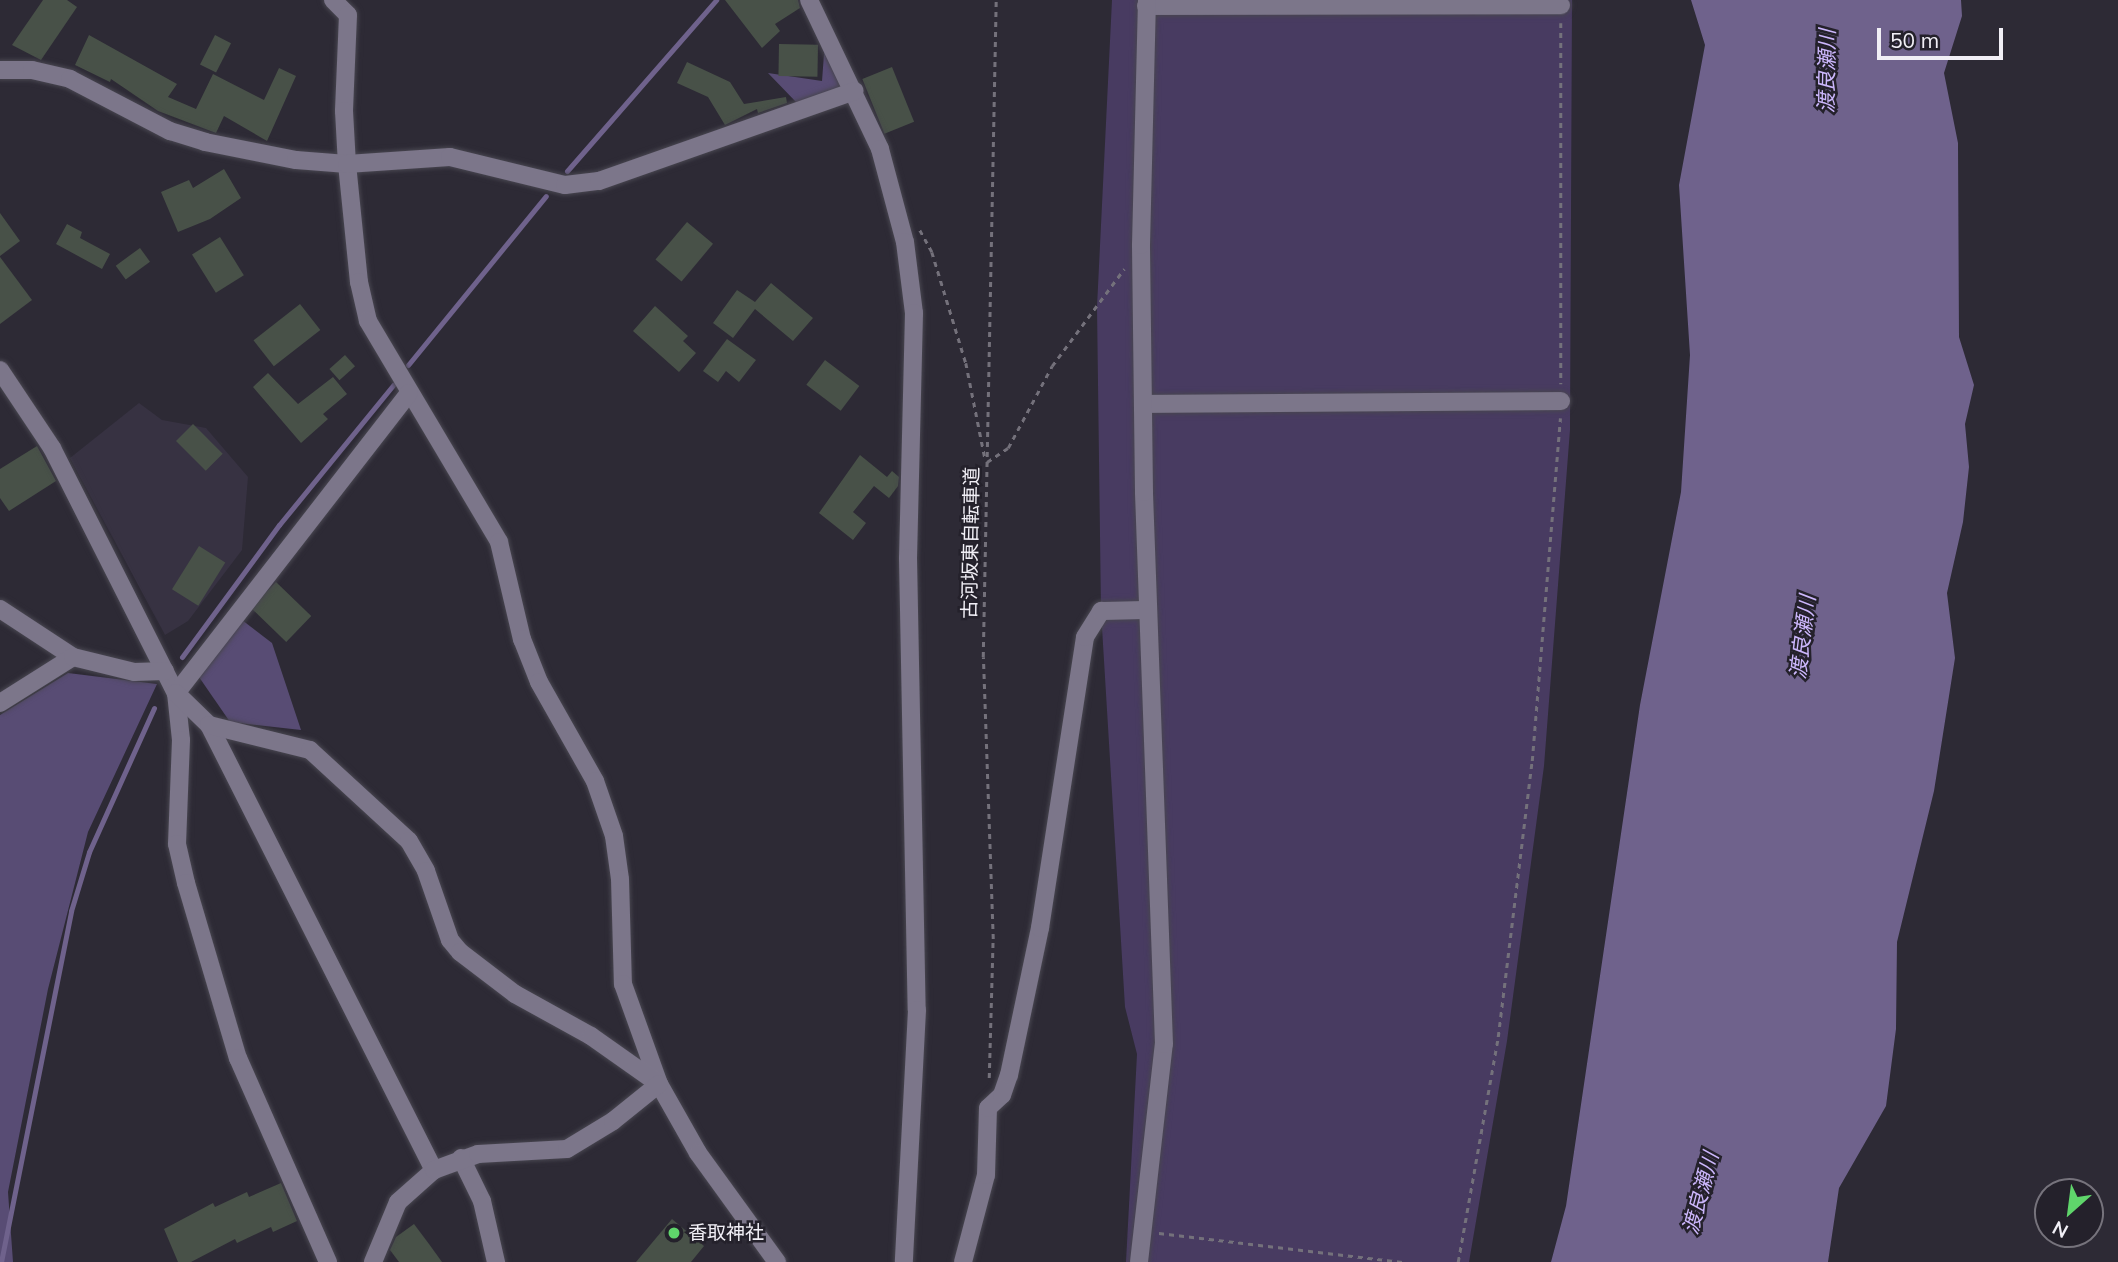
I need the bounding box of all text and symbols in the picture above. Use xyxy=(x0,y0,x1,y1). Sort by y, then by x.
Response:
scale bar xyxy=(1880,14,2006,58)
text: 50 m xyxy=(1890,27,1939,53)
water label: 渡良瀬川 xyxy=(1813,29,1839,113)
street label: 古河坂東自転車道 xyxy=(958,467,984,619)
water label: 渡良瀬川 xyxy=(1784,594,1820,680)
water label: 渡良瀬川 xyxy=(1677,1149,1723,1237)
north arrow xyxy=(2034,1178,2104,1248)
text: N xyxy=(2048,1216,2072,1244)
place label: 香取神社 xyxy=(688,1222,764,1244)
marker: 香取神社 xyxy=(666,1225,682,1241)

